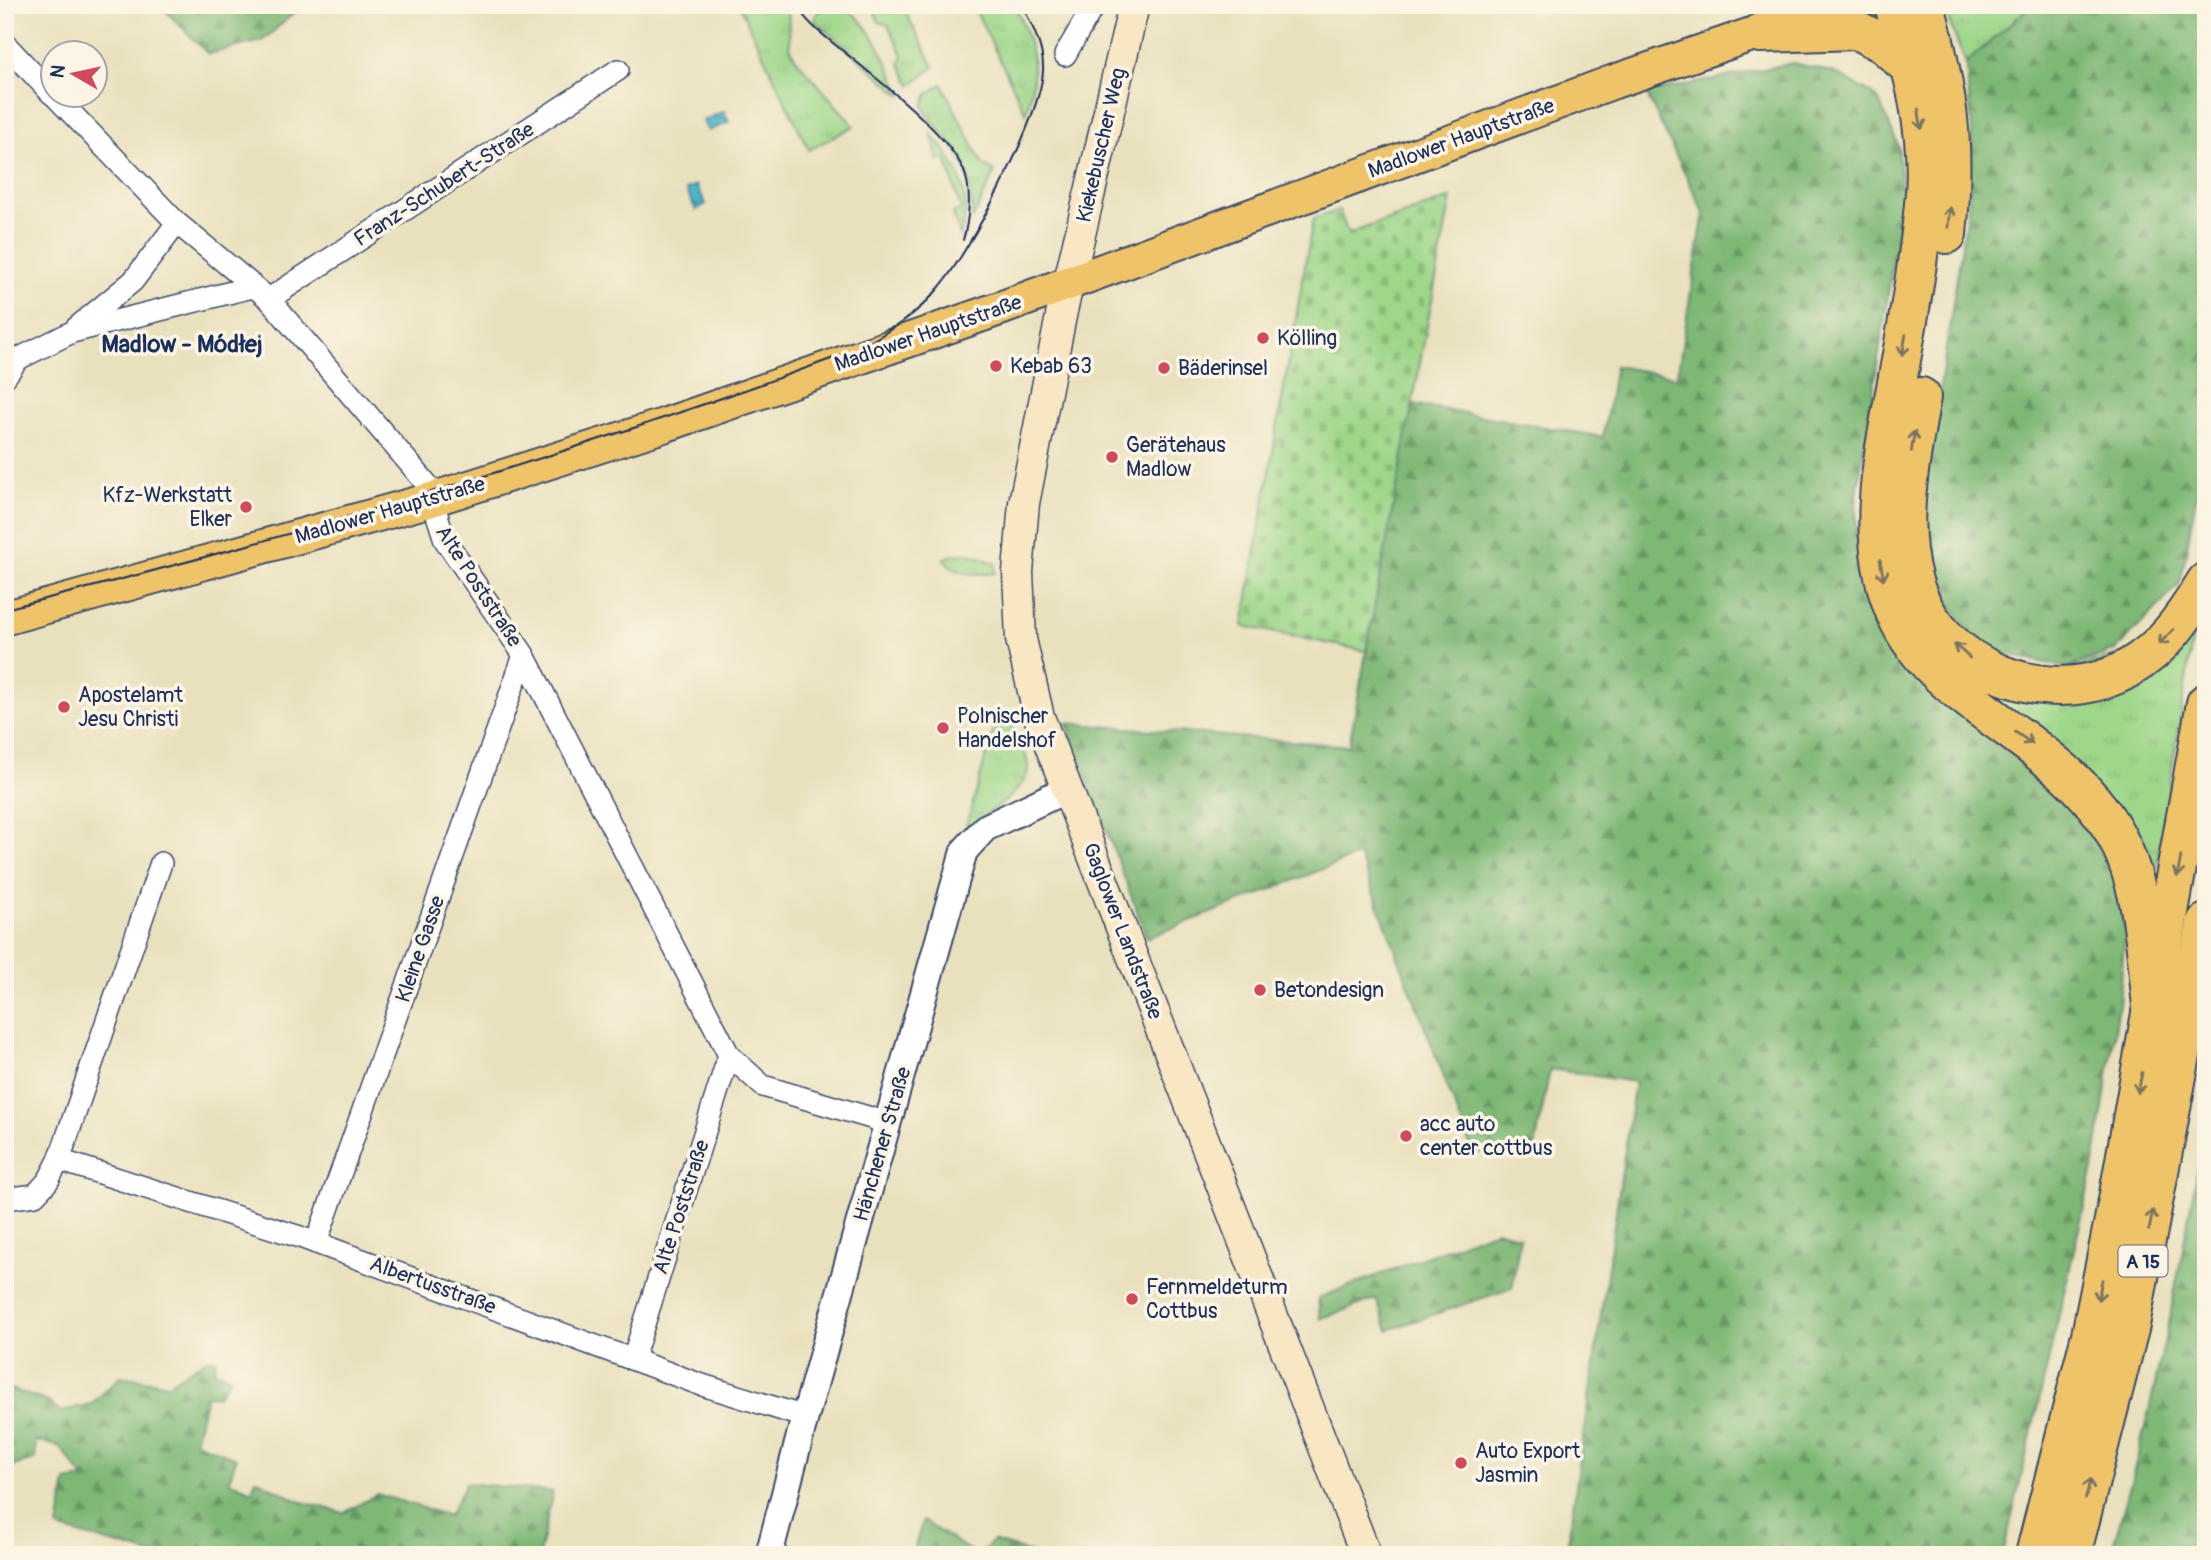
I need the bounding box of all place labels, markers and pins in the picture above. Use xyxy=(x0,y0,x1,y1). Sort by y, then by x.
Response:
place label: Kölling xyxy=(1277,325,1337,352)
marker: Kölling xyxy=(1255,330,1271,346)
place label: Kebab 63 xyxy=(1010,353,1092,380)
place label: Bäderinsel xyxy=(1178,355,1268,382)
marker: Kebab 63 xyxy=(988,358,1004,374)
marker: Bäderinsel xyxy=(1156,360,1172,376)
place label: Gerätehaus Madlow xyxy=(1126,432,1226,483)
marker: Gerätehaus Madlow xyxy=(1104,449,1120,465)
place label: Kfz-Werkstatt Elker xyxy=(102,482,233,533)
marker: Kfz-Werkstatt Elker xyxy=(238,499,254,515)
place label: Apostelamt Jesu Christi xyxy=(78,682,183,733)
marker: Apostelamt Jesu Christi xyxy=(56,699,72,715)
place label: Polnischer Handelshof xyxy=(957,703,1057,754)
marker: Polnischer Handelshof xyxy=(935,720,951,736)
place label: Betondesign xyxy=(1274,977,1384,1004)
marker: Betondesign xyxy=(1252,982,1268,998)
place label: acc auto center cottbus xyxy=(1420,1111,1553,1162)
marker: acc auto center cottbus xyxy=(1398,1128,1414,1144)
place label: Fernmeldeturm Cottbus xyxy=(1146,1274,1288,1325)
marker: Fernmeldeturm Cottbus xyxy=(1124,1291,1140,1307)
place label: Auto Export Jasmin xyxy=(1475,1438,1581,1489)
marker: Auto Export Jasmin xyxy=(1453,1455,1469,1471)

